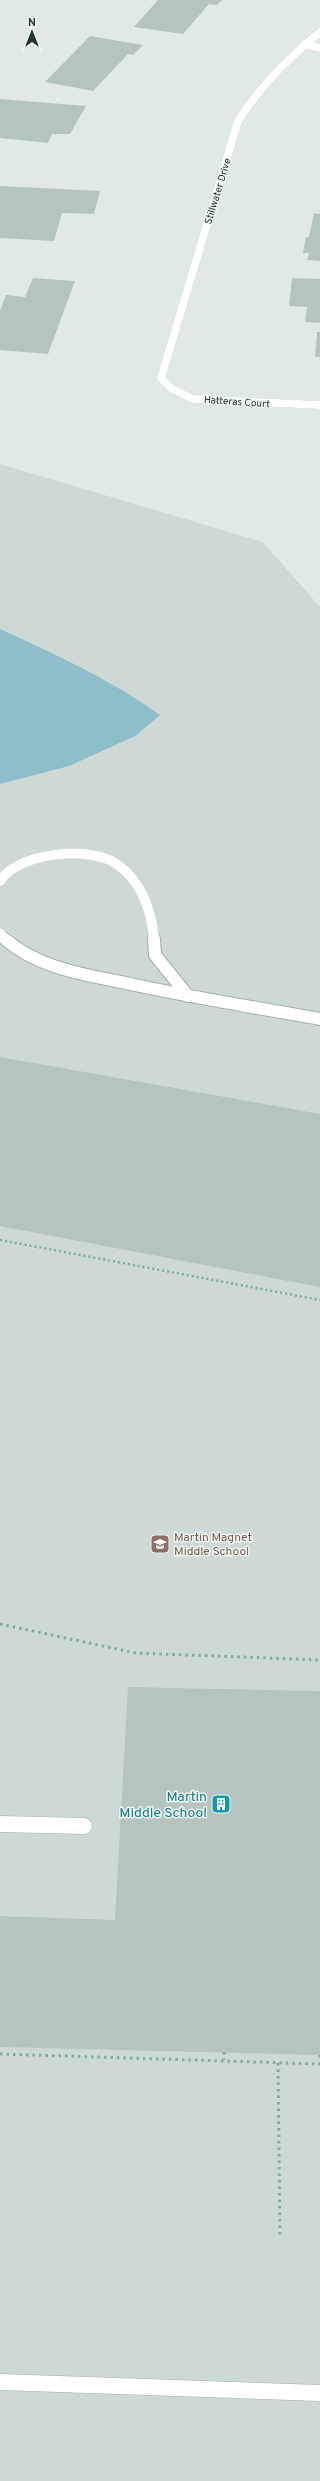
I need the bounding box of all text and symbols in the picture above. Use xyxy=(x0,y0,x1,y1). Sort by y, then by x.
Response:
north arrow xyxy=(12,12,52,52)
text: N xyxy=(28,16,36,30)
street label: Stillwater Drive xyxy=(202,157,235,226)
street label: Hatteras Court xyxy=(203,394,271,411)
place label: Martin Magnet Middle School xyxy=(174,1530,252,1560)
school or university icon: Martin Magnet Middle School xyxy=(149,1533,171,1555)
place label: Martin Middle School xyxy=(119,1789,207,1822)
building icon: Martin Middle School xyxy=(210,1793,232,1815)

